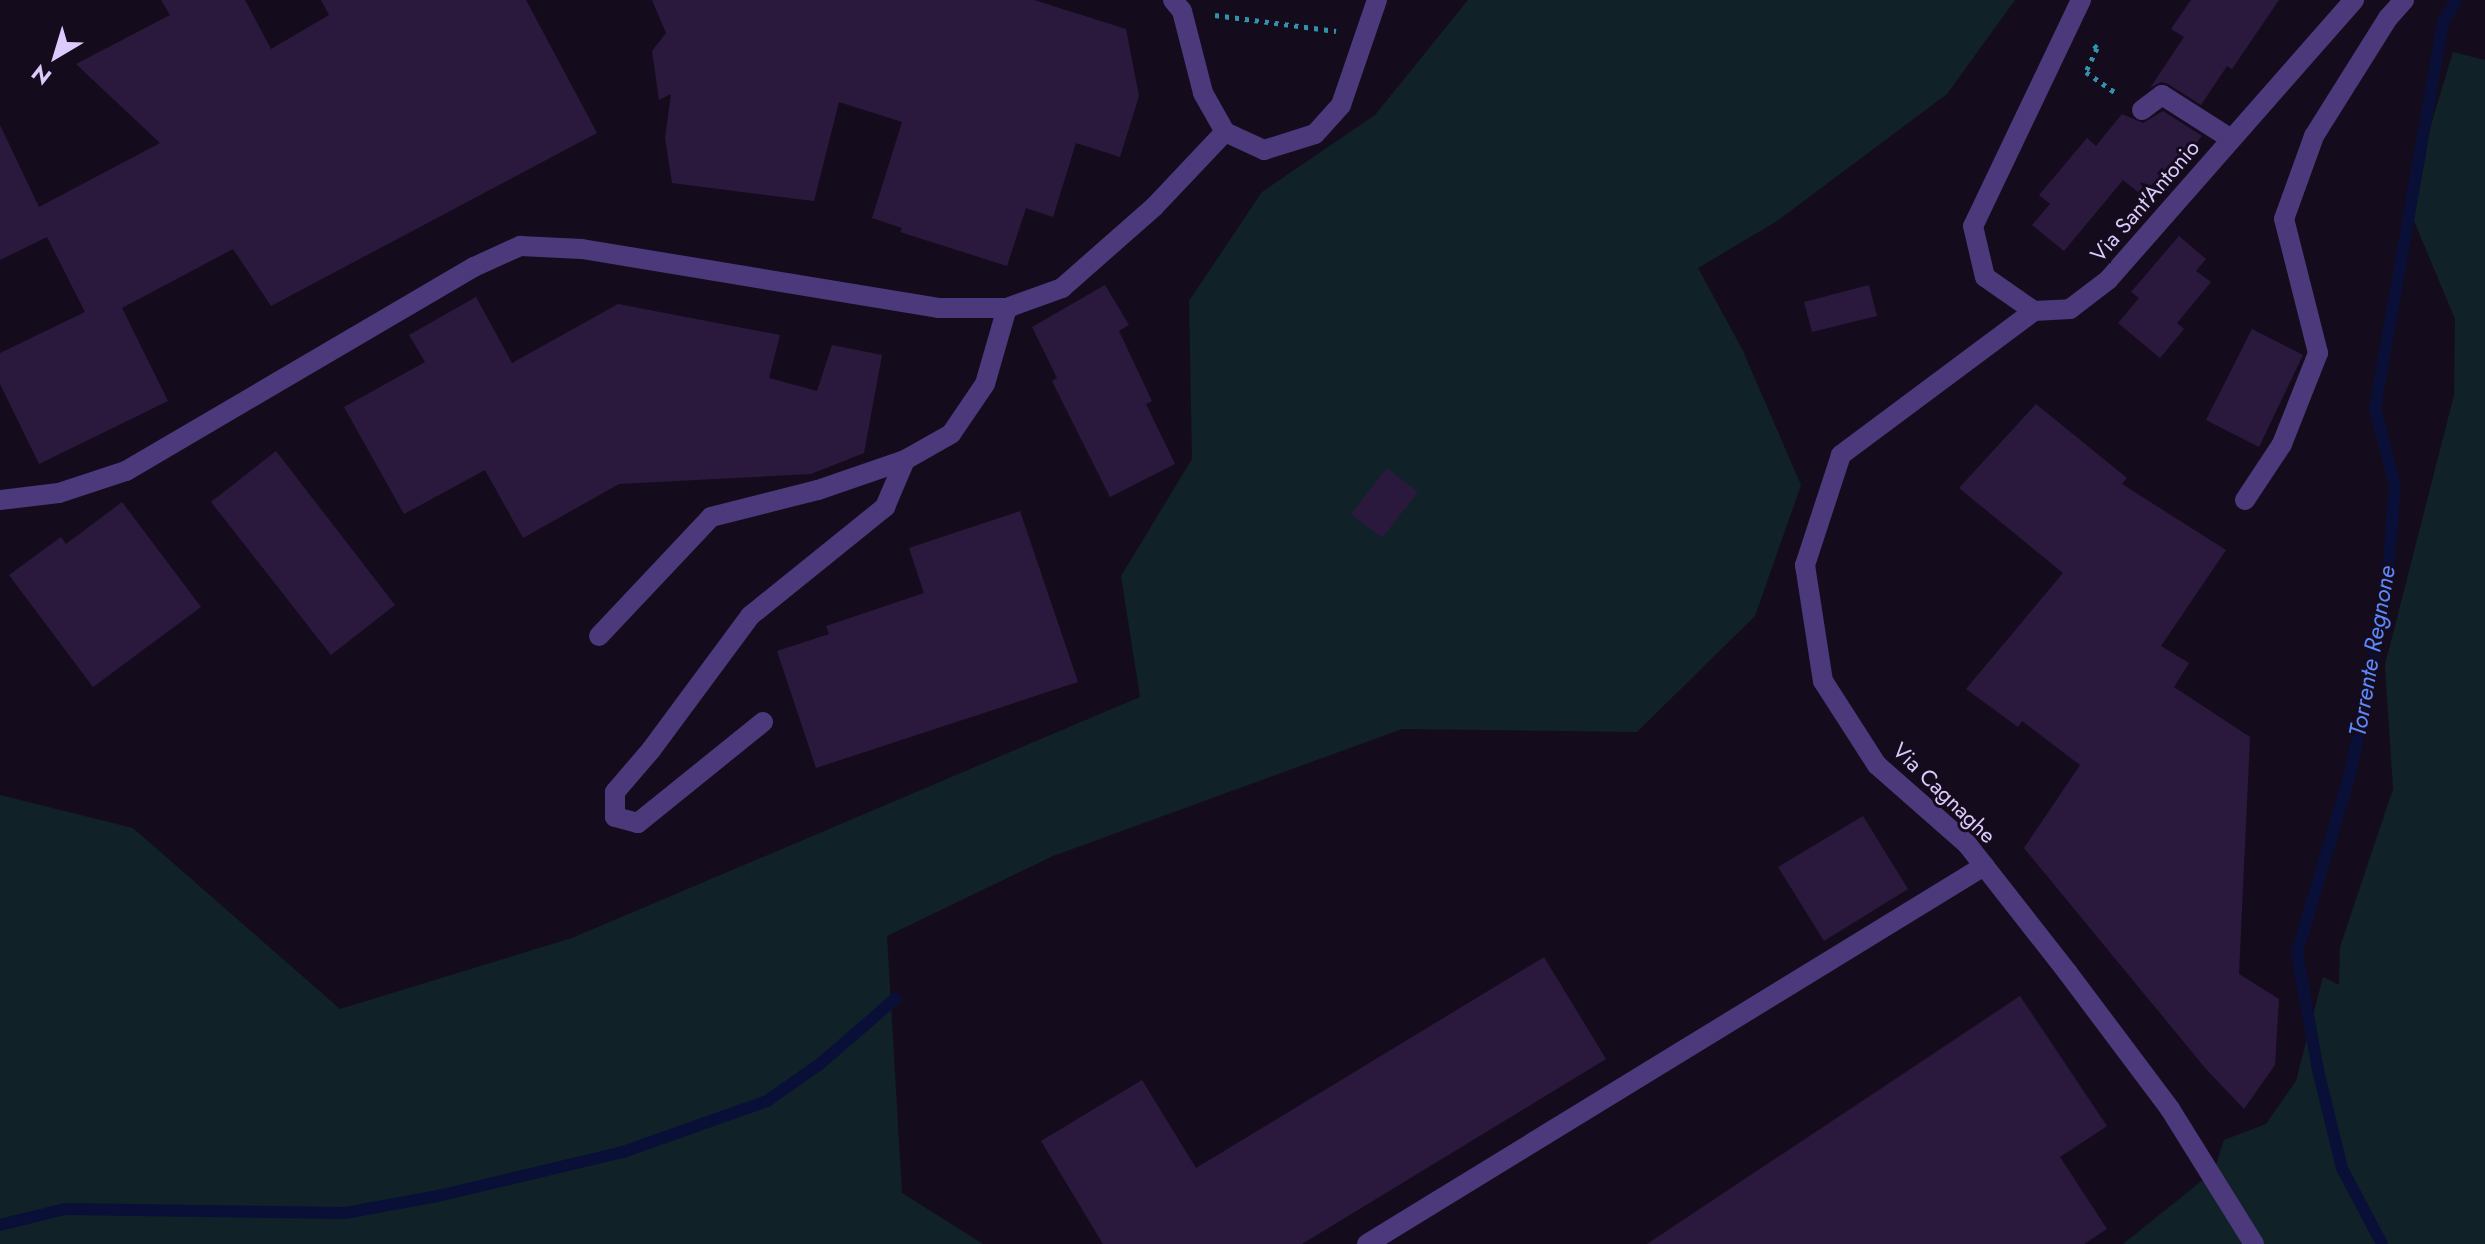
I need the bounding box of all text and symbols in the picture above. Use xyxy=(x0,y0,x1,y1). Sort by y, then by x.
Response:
north arrow xyxy=(16,16,96,96)
text: N xyxy=(24,57,58,93)
street label: Via Sant'Antonio xyxy=(2085,135,2205,267)
water label: Torrente Regnone xyxy=(2343,563,2401,739)
street label: Via Cagnaghe xyxy=(1887,737,2001,849)

